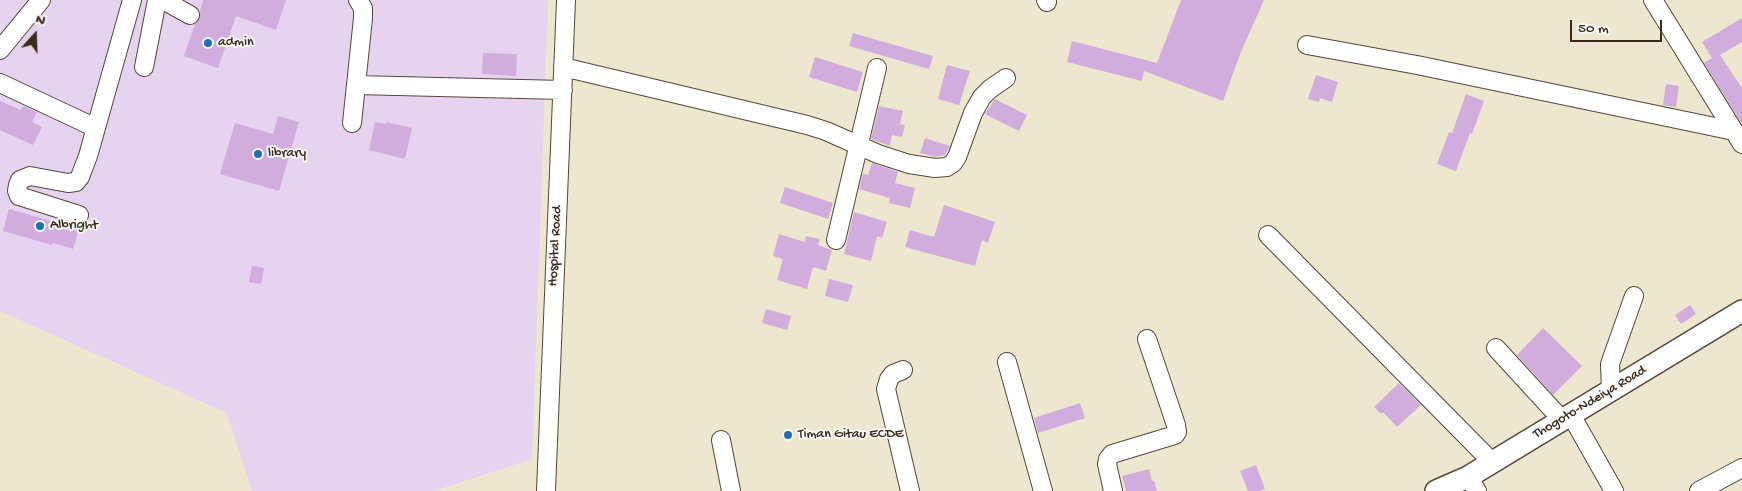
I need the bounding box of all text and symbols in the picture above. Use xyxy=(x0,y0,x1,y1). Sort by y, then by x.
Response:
north arrow xyxy=(10,10,60,60)
scale bar xyxy=(1572,10,1664,42)
text: N xyxy=(33,11,47,30)
text: 50 m xyxy=(1578,20,1609,38)
place label: admin xyxy=(218,35,254,51)
marker: admin xyxy=(202,37,214,49)
place label: library xyxy=(268,146,306,162)
marker: library xyxy=(252,148,264,160)
street label: Hospital Road xyxy=(545,205,567,287)
place label: Albright xyxy=(50,218,98,234)
marker: Albright xyxy=(34,220,46,232)
street label: Thogoto-Ndeiya Road xyxy=(1530,363,1650,443)
place label: Timan Gitau ECDE xyxy=(798,427,903,443)
marker: Timan Gitau ECDE xyxy=(782,429,794,441)

